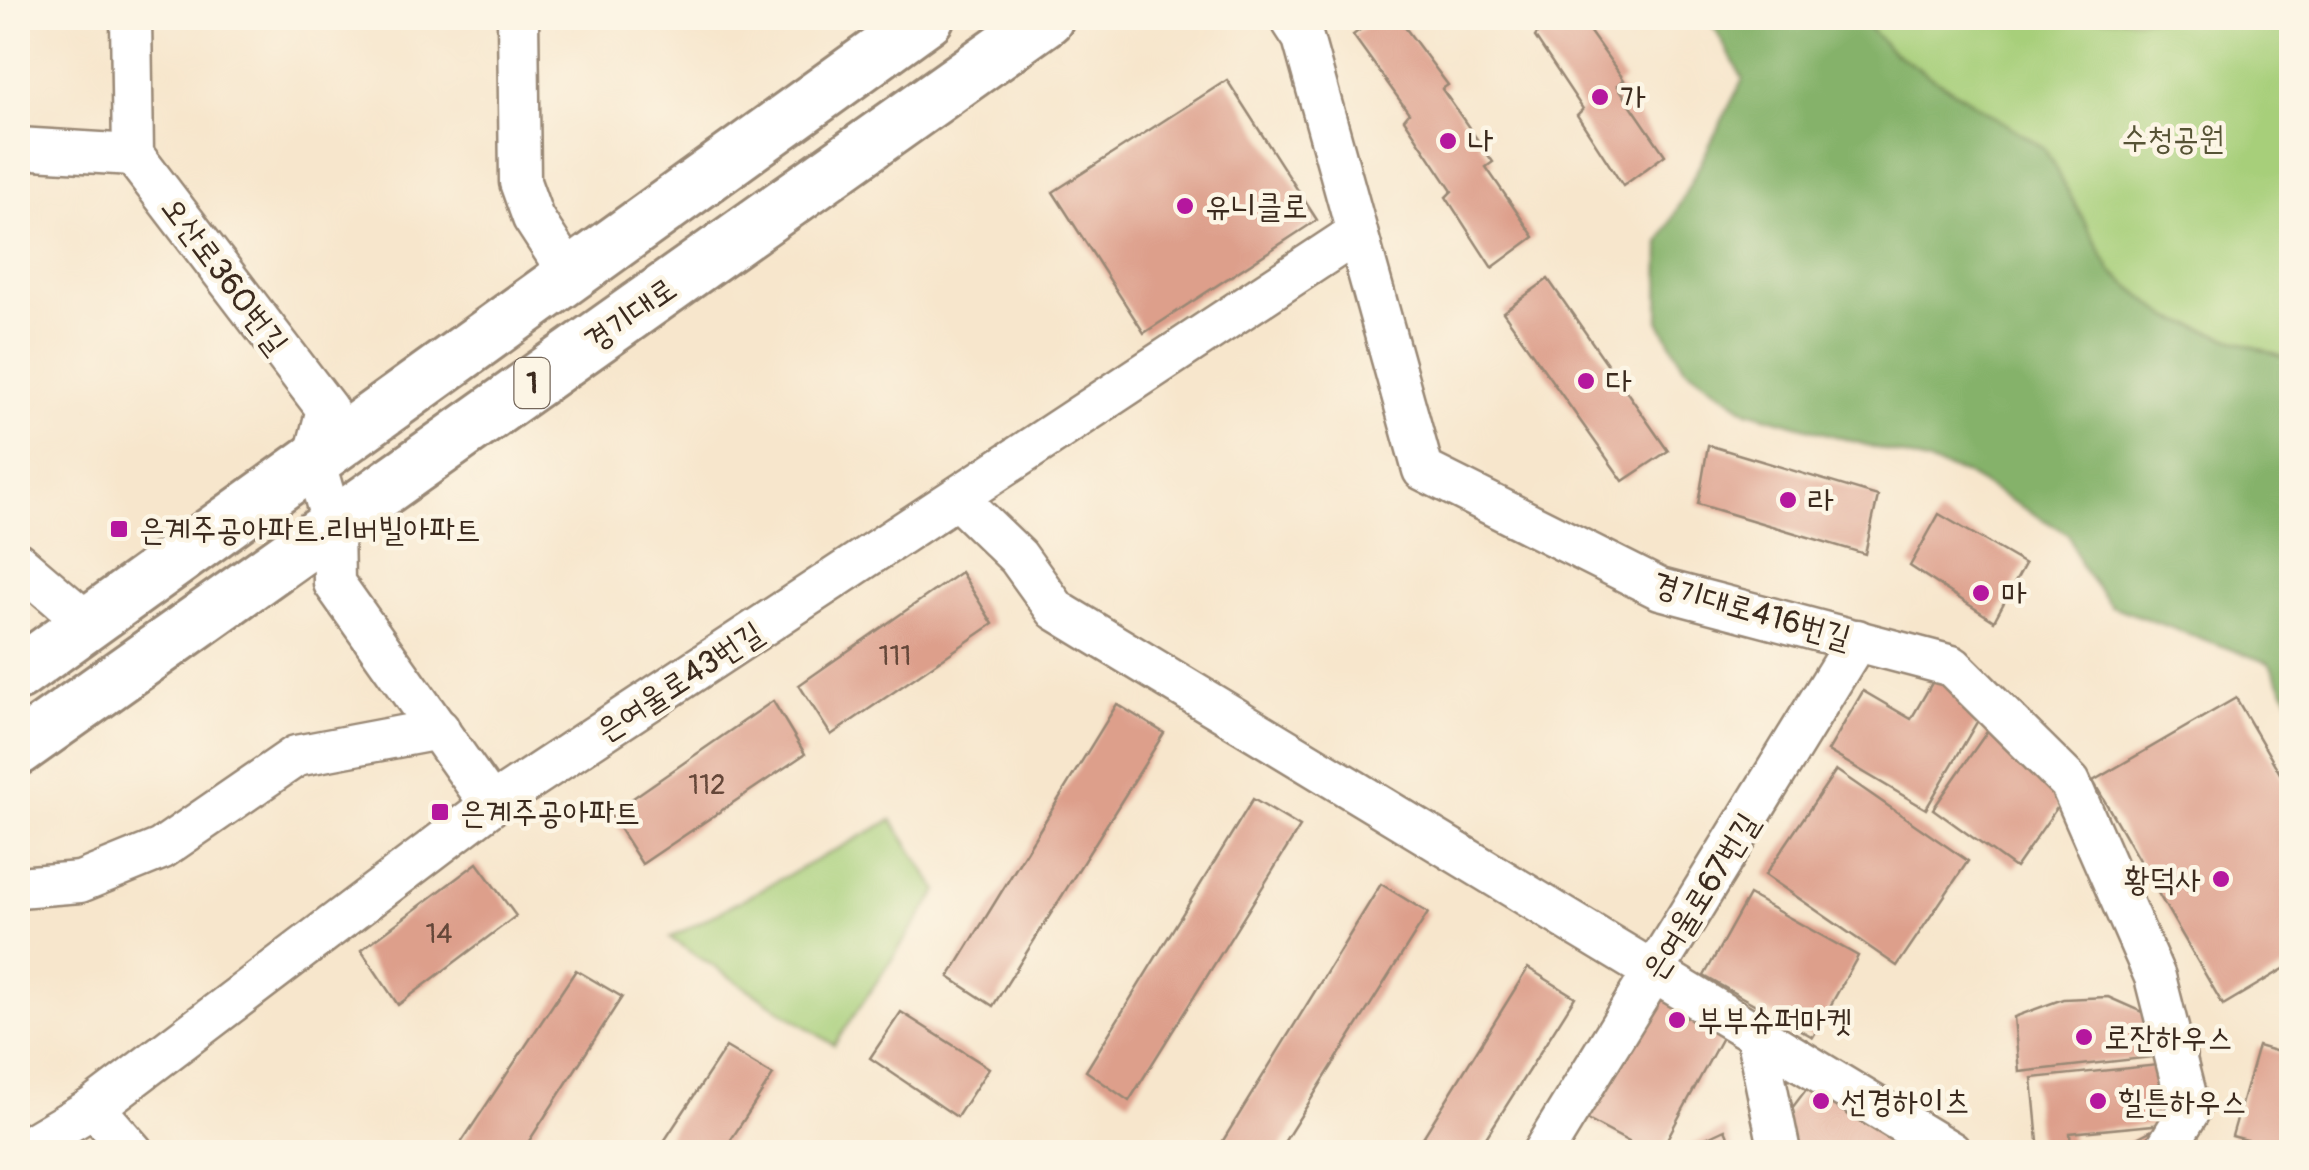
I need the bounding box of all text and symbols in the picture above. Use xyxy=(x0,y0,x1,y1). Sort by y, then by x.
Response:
place label: 가 xyxy=(1620,78,1646,118)
marker: 가 xyxy=(1589,86,1611,108)
park label: 수청공원 xyxy=(2122,119,2225,159)
place label: 나 xyxy=(1468,122,1494,162)
marker: 나 xyxy=(1437,130,1459,152)
place label: 유니클로 xyxy=(1205,187,1308,227)
street label: 오산로360번길 xyxy=(152,189,296,362)
marker: 유니클로 xyxy=(1174,195,1196,217)
street label: 경기대로 xyxy=(577,269,684,361)
road number: 1 xyxy=(514,358,550,408)
place label: 다 xyxy=(1606,362,1632,402)
marker: 다 xyxy=(1575,370,1597,392)
place label: 라 xyxy=(1808,481,1834,521)
marker: 라 xyxy=(1777,489,1799,511)
place label: 은계주공아파트.리버빌아파트 xyxy=(139,510,481,550)
marker: 은계주공아파트.리버빌아파트 xyxy=(108,518,130,540)
street label: 경기대로416번길 xyxy=(1648,564,1855,658)
place label: 마 xyxy=(2001,574,2027,614)
marker: 마 xyxy=(1970,582,1992,604)
street label: 은여울로43번길 xyxy=(589,613,770,751)
house number: 111 xyxy=(879,639,911,674)
house number: 112 xyxy=(688,768,726,803)
place label: 은계주공아파트 xyxy=(460,793,640,833)
marker: 은계주공아파트 xyxy=(429,801,451,823)
street label: 은여울로67번길 xyxy=(1634,805,1768,988)
place label: 황덕사 xyxy=(2124,860,2201,900)
marker: 황덕사 xyxy=(2210,868,2232,890)
house number: 14 xyxy=(425,917,453,952)
place label: 부부슈퍼마켓 xyxy=(1697,1001,1852,1041)
marker: 부부슈퍼마켓 xyxy=(1666,1009,1688,1031)
place label: 로잔하우스 xyxy=(2104,1018,2233,1058)
marker: 로잔하우스 xyxy=(2073,1026,2095,1048)
place label: 선경하이츠 xyxy=(1841,1082,1970,1122)
place label: 힐튼하우스 xyxy=(2118,1082,2247,1122)
marker: 선경하이츠 xyxy=(1810,1090,1832,1112)
marker: 힐튼하우스 xyxy=(2087,1090,2109,1112)

